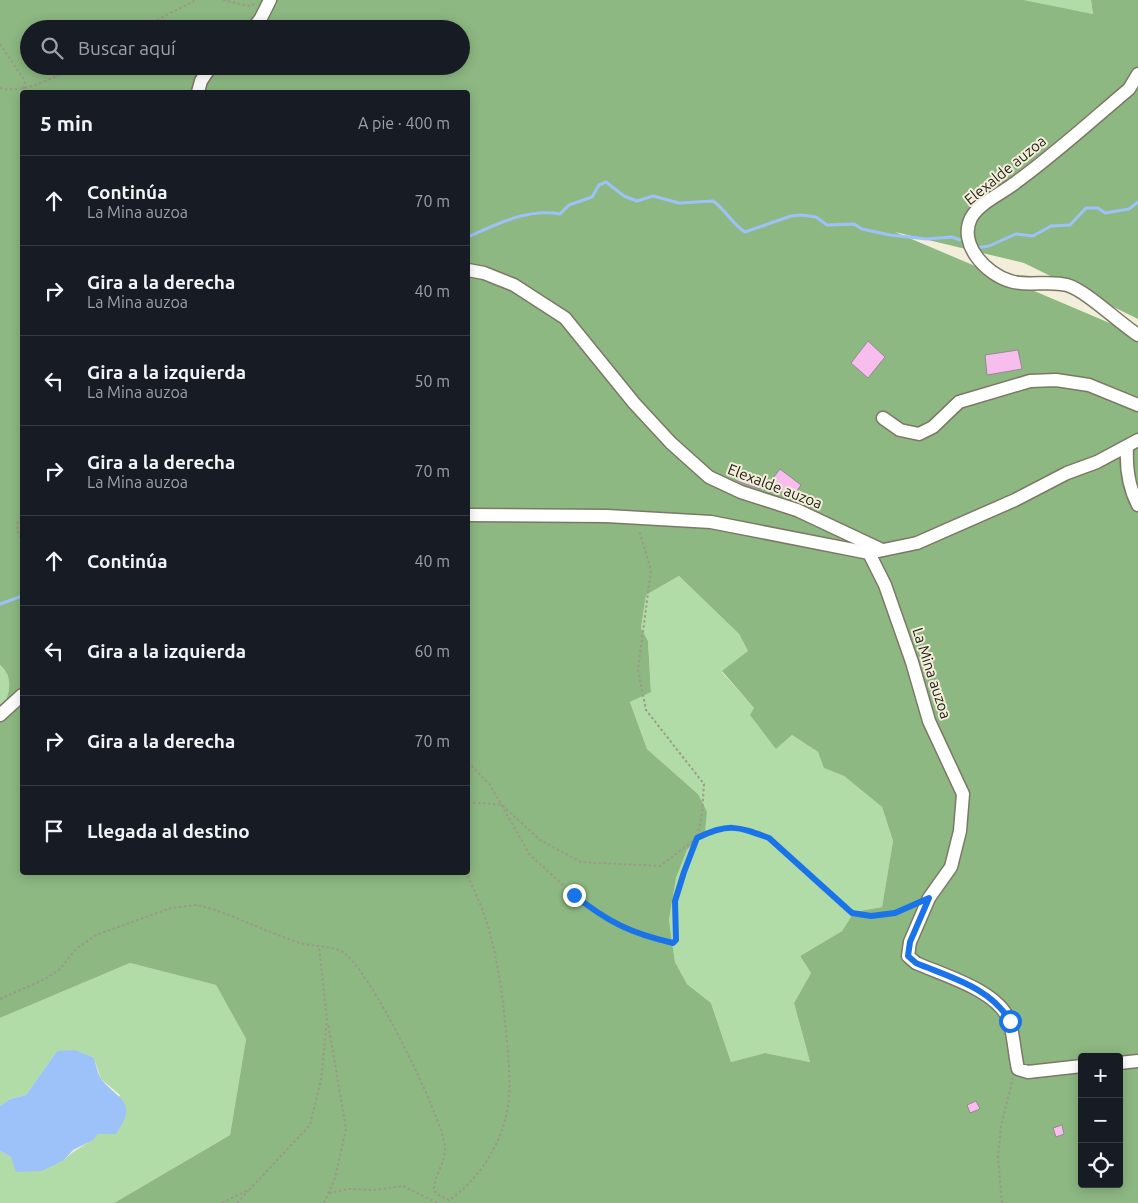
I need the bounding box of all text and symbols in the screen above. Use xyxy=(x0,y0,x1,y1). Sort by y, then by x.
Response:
search box xyxy=(20,20,470,75)
icon: search xyxy=(38,34,66,62)
text: Buscar aquí xyxy=(78,37,176,59)
text: 5 min xyxy=(40,111,93,135)
text: A pie · 400 m xyxy=(358,114,450,132)
street label: Elexalde auzoa xyxy=(961,132,1049,208)
text: Continúa xyxy=(87,181,168,203)
icon: ahead xyxy=(40,187,68,215)
text: 70 m xyxy=(414,192,450,210)
text: La Mina auzoa xyxy=(87,203,188,221)
text: Gira a la derecha xyxy=(87,271,235,293)
icon: right xyxy=(40,277,68,305)
text: 40 m xyxy=(414,282,450,300)
text: La Mina auzoa xyxy=(87,293,188,311)
text: Gira a la izquierda xyxy=(87,361,246,383)
icon: left xyxy=(40,367,68,395)
text: 50 m xyxy=(414,372,450,390)
text: La Mina auzoa xyxy=(87,383,188,401)
text: Gira a la derecha xyxy=(87,451,235,473)
icon: right xyxy=(40,457,68,485)
street label: Elexalde auzoa xyxy=(725,460,825,512)
text: 70 m xyxy=(414,462,450,480)
text: La Mina auzoa xyxy=(87,473,188,491)
icon: ahead xyxy=(40,547,68,575)
text: Continúa xyxy=(87,550,168,572)
text: 40 m xyxy=(414,552,450,570)
street label: La Mina auzoa xyxy=(909,625,955,721)
icon: left xyxy=(40,637,68,665)
text: Gira a la izquierda xyxy=(87,640,246,662)
text: 60 m xyxy=(414,642,450,660)
icon: right xyxy=(40,727,68,755)
text: Gira a la derecha xyxy=(87,730,235,752)
text: 70 m xyxy=(414,732,450,750)
icon: arrive xyxy=(40,817,68,845)
text: Llegada al destino xyxy=(87,820,250,842)
route end xyxy=(563,884,586,907)
route start xyxy=(999,1010,1022,1033)
map controls xyxy=(1078,1053,1123,1188)
button: + xyxy=(1078,1053,1123,1098)
button: − xyxy=(1078,1098,1123,1143)
button: locate xyxy=(1078,1143,1123,1188)

